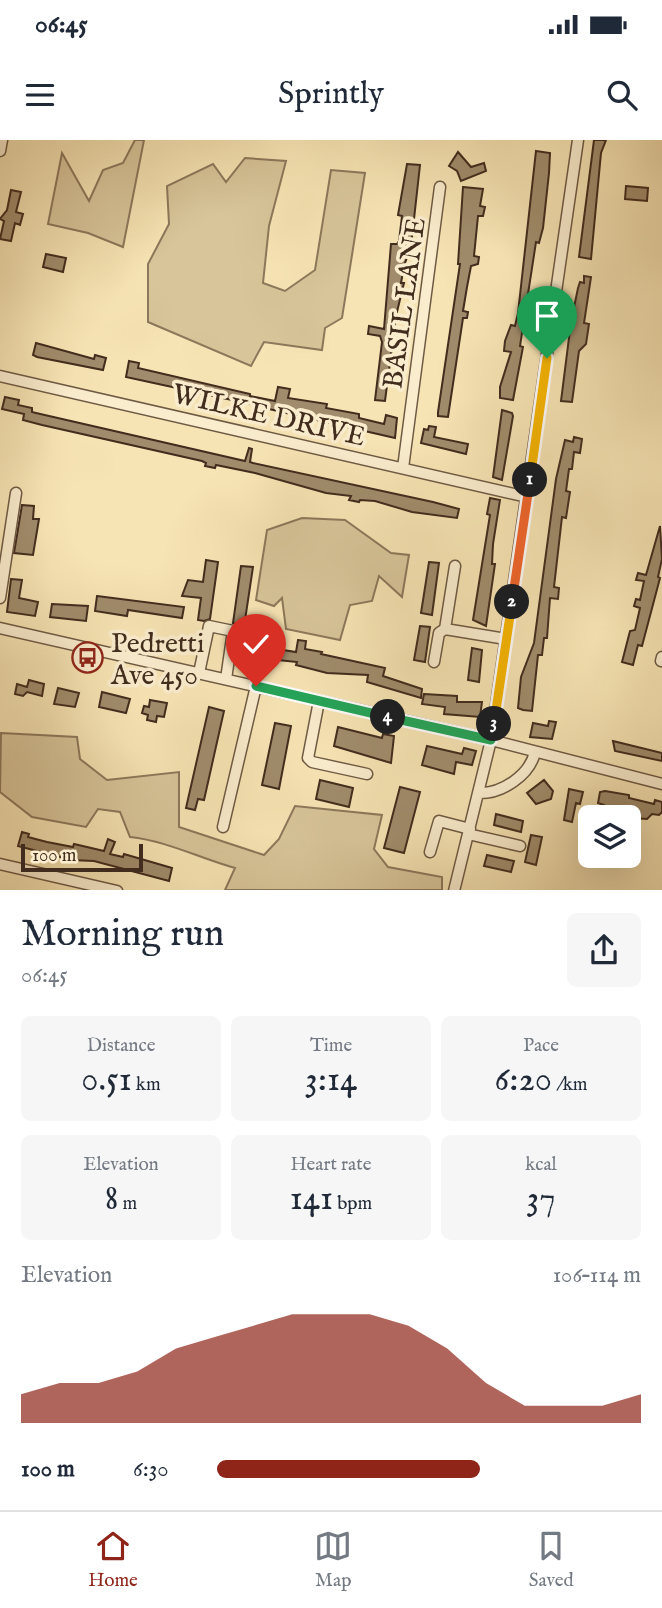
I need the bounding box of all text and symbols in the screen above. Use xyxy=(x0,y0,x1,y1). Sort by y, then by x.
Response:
text: 06:45 xyxy=(35,8,88,41)
text: Sprintly xyxy=(278,74,384,115)
icon: menu xyxy=(21,76,59,114)
icon: search xyxy=(603,76,641,114)
street label: BASIL LANE xyxy=(376,216,435,391)
pin xyxy=(517,286,577,358)
icon: arrive xyxy=(528,297,566,335)
street label: WILKE DRIVE xyxy=(168,377,368,456)
pin: 1 xyxy=(512,462,548,498)
text: 1 xyxy=(526,467,533,491)
pin: 2 xyxy=(494,584,530,620)
text: 2 xyxy=(507,589,516,613)
pin xyxy=(226,614,286,686)
icon: check xyxy=(237,625,275,663)
place label: Pedretti Ave 450 xyxy=(110,627,204,694)
bus stop icon: Pedretti Ave 450 xyxy=(71,641,105,675)
pin: 4 xyxy=(370,700,406,734)
text: 4 xyxy=(383,704,392,728)
pin: 3 xyxy=(476,706,512,742)
text: 3 xyxy=(490,711,497,735)
map controls xyxy=(578,805,641,868)
button: layers xyxy=(578,805,641,868)
scale bar xyxy=(21,842,144,873)
text: 100 m xyxy=(32,844,76,868)
text: Morning run xyxy=(21,911,224,959)
button: share xyxy=(567,913,641,987)
text: 06:45 xyxy=(21,961,68,990)
text: Distance xyxy=(87,1034,155,1058)
text: Time xyxy=(310,1034,352,1058)
text: Pace xyxy=(523,1034,559,1058)
text: 0.51 xyxy=(81,1058,132,1103)
text: 3:14 xyxy=(305,1058,357,1103)
text: 6:20 xyxy=(494,1058,552,1103)
text: km xyxy=(132,1073,161,1097)
text: /km xyxy=(552,1073,588,1097)
text: Elevation xyxy=(83,1153,159,1177)
text: Heart rate xyxy=(290,1153,372,1177)
text: kcal xyxy=(525,1153,557,1177)
text: 8 xyxy=(105,1177,118,1222)
text: 141 xyxy=(290,1177,333,1222)
text: 37 xyxy=(526,1177,556,1222)
text: m xyxy=(118,1192,137,1216)
text: bpm xyxy=(333,1192,372,1216)
text: Elevation xyxy=(21,1261,112,1290)
text: 106–114 m xyxy=(553,1261,641,1290)
text: 100 m xyxy=(21,1455,75,1484)
text: 6:30 xyxy=(133,1455,169,1484)
tab: Home xyxy=(88,1527,138,1593)
tab: Map xyxy=(314,1527,352,1593)
tab: Saved xyxy=(529,1527,574,1593)

